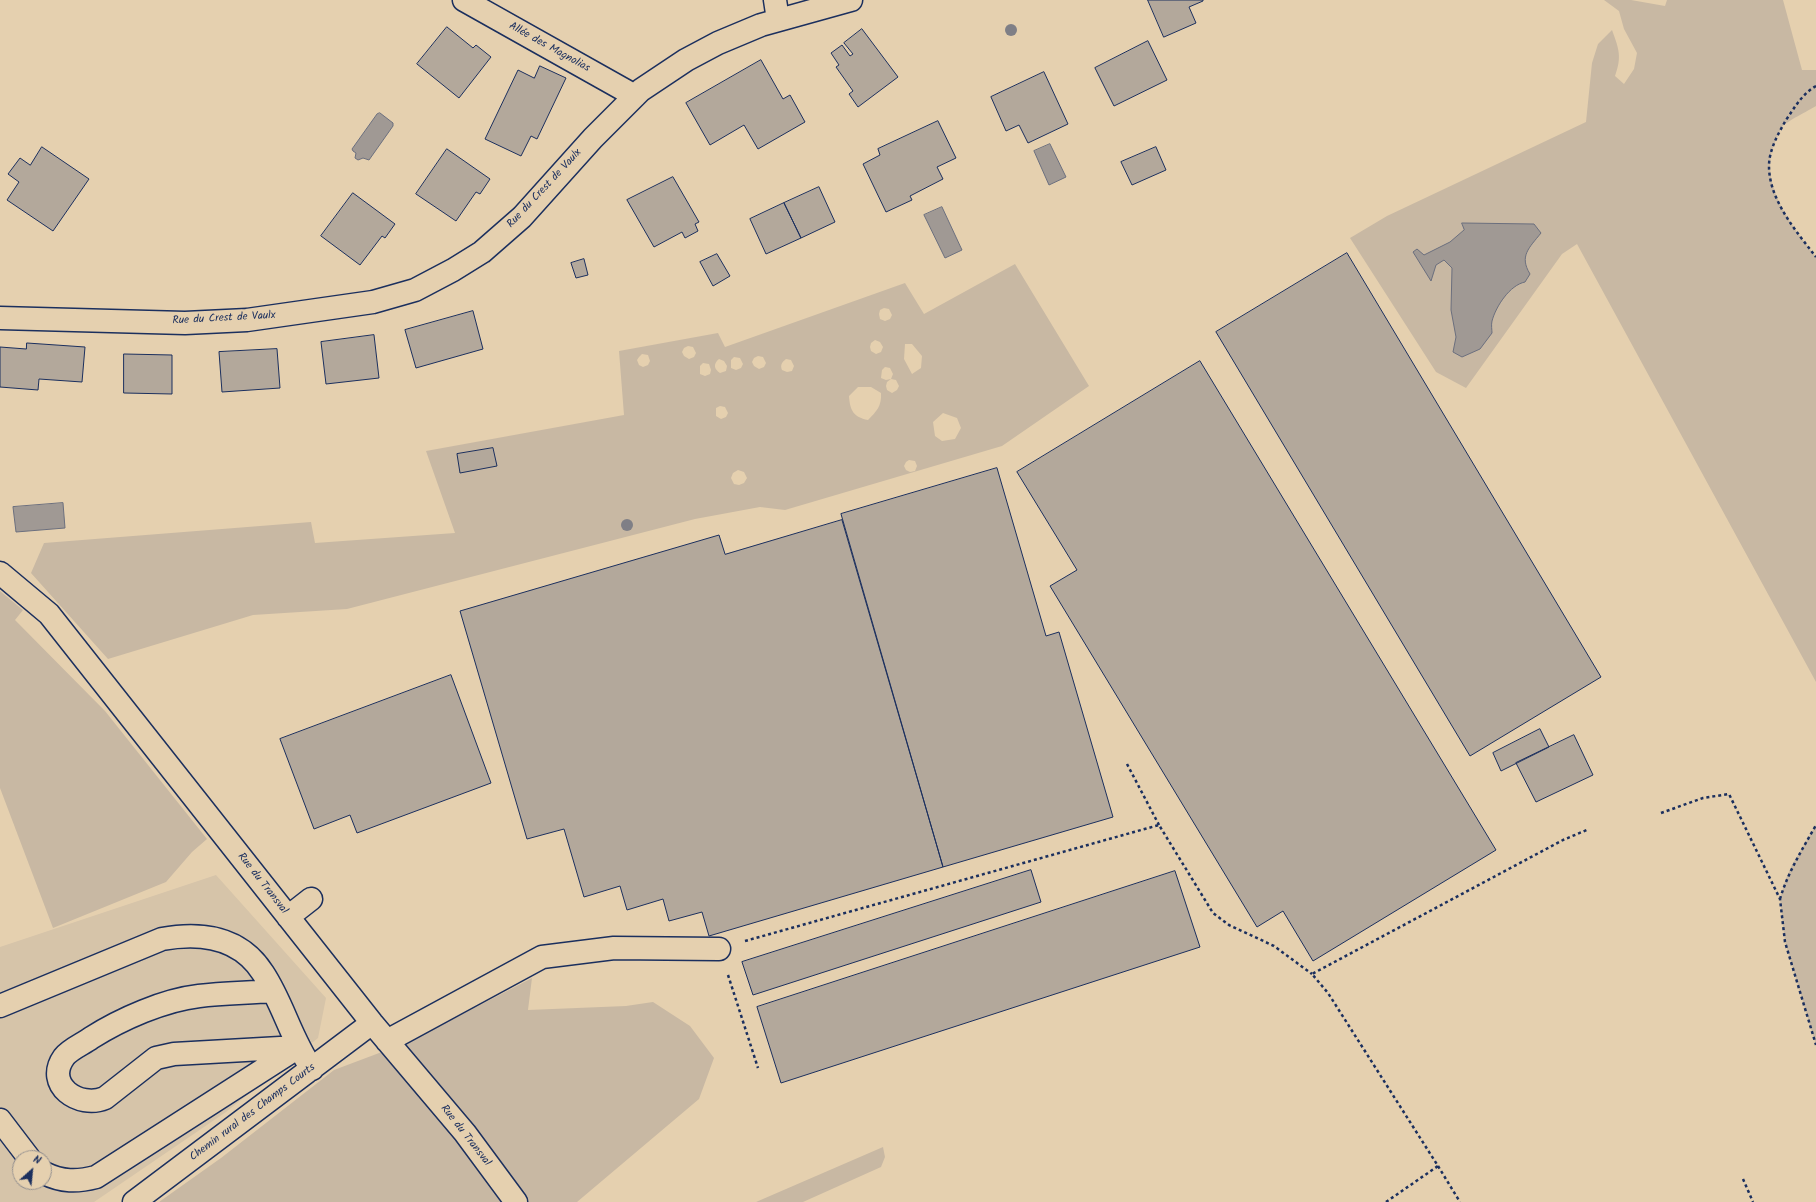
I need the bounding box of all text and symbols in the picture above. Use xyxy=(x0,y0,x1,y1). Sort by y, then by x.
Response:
street label: Allée des Magnolias xyxy=(506,20,592,76)
street label: Rue du Crest de Vaulx xyxy=(505,147,585,231)
street label: Rue du Crest de Vaulx xyxy=(172,310,276,328)
street label: Rue du Transval xyxy=(234,851,290,917)
street label: Chemin rural des Champs Courts xyxy=(188,1061,318,1165)
street label: Rue du Transval xyxy=(437,1103,493,1169)
north arrow xyxy=(12,1150,52,1190)
text: N xyxy=(30,1151,44,1170)

